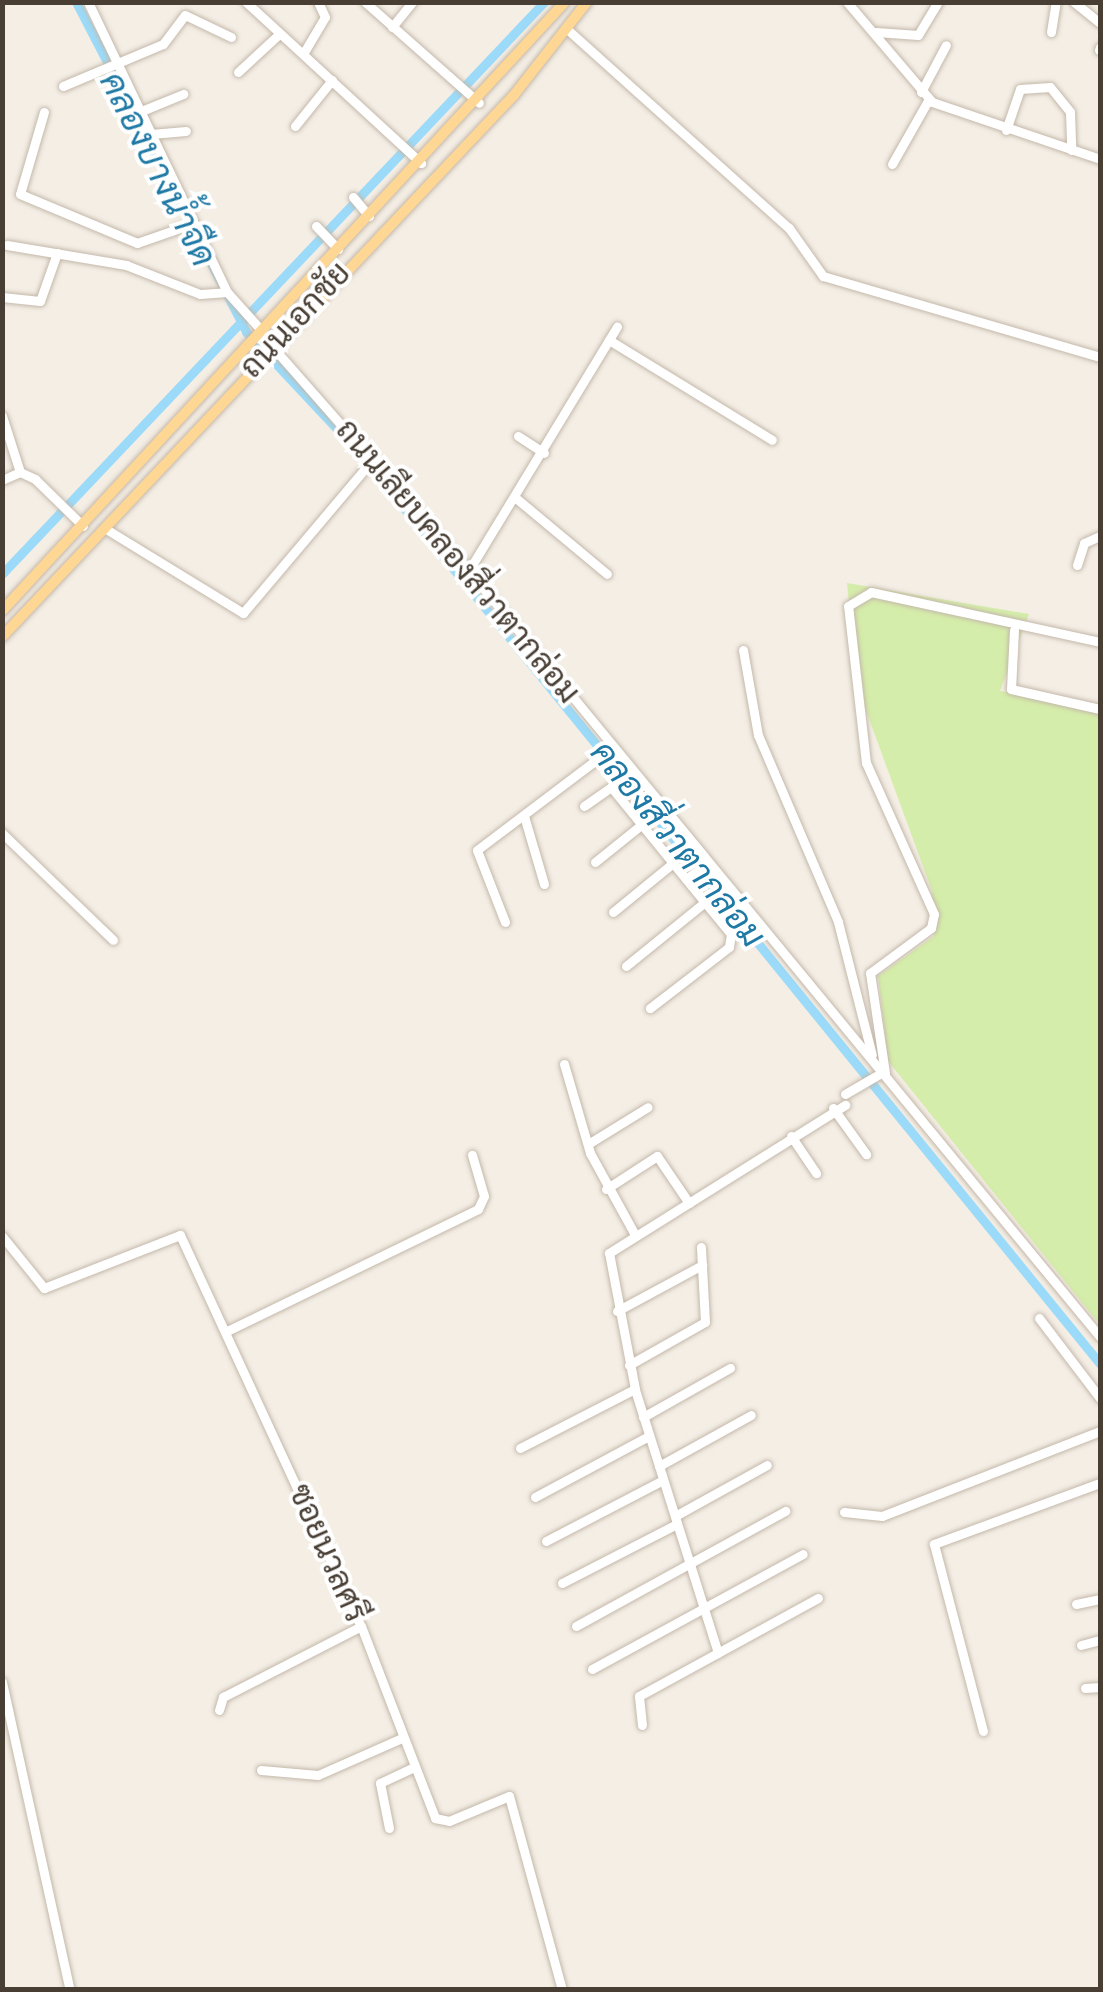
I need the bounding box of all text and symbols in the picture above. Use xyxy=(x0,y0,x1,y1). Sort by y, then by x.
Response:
water label: คลองบางน้ำจืด xyxy=(91,65,225,273)
street label: ถนนเอกชัย xyxy=(232,254,358,386)
street label: ถนนเลียบคลองสี่วาตากล่อม xyxy=(328,411,588,711)
water label: คลองสี่วาตากล่อม xyxy=(582,732,774,956)
street label: ซอยนวลศรี xyxy=(281,1478,375,1628)

